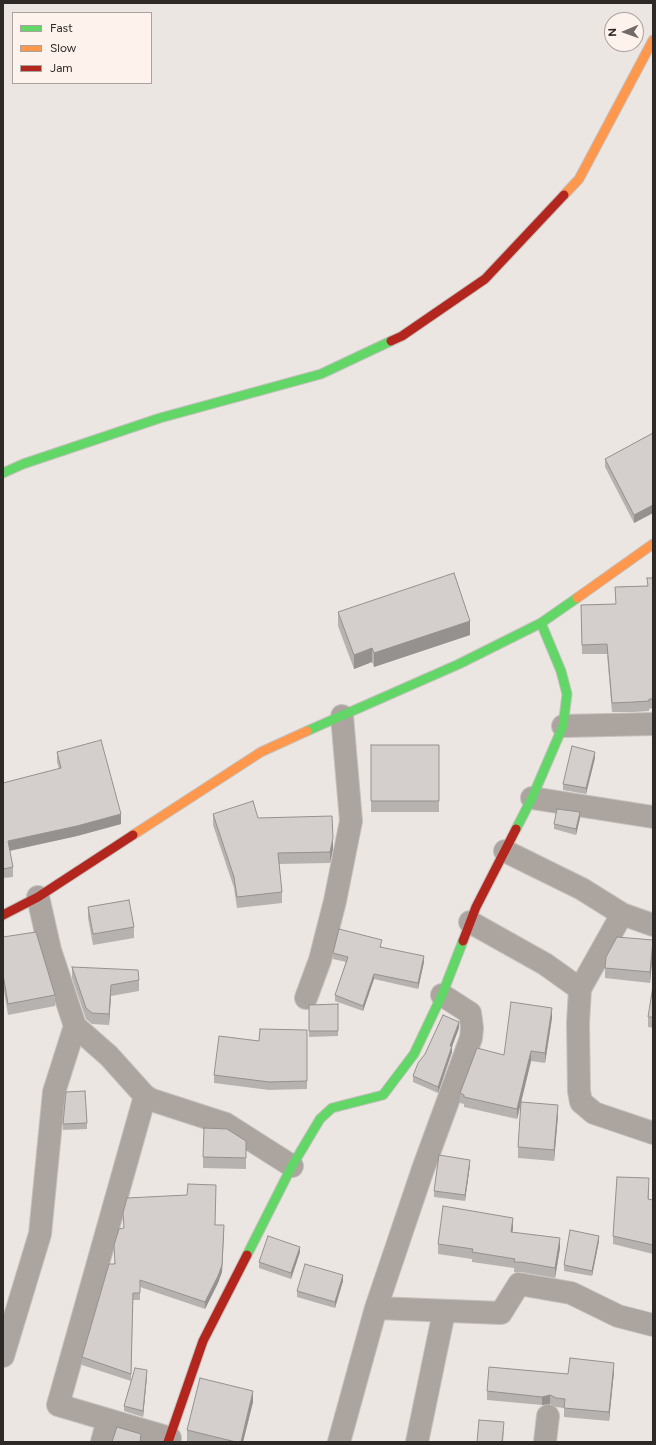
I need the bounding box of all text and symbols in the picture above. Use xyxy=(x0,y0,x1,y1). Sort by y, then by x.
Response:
legend xyxy=(12,12,152,84)
north arrow xyxy=(604,12,644,52)
text: Fast xyxy=(50,21,73,35)
text: N xyxy=(606,28,619,37)
text: Slow xyxy=(50,41,76,55)
text: Jam xyxy=(50,61,73,75)

